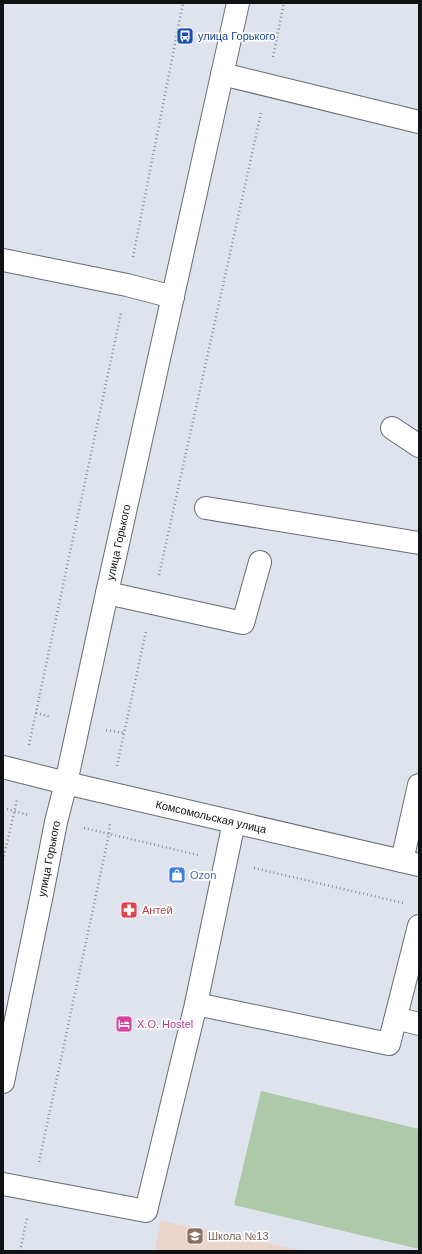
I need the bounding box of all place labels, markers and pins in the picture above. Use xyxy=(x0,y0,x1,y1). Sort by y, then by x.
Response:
bus stop icon: улица Горького xyxy=(175,26,195,46)
place label: улица Горького xyxy=(198,30,275,42)
shop icon: Ozon xyxy=(167,865,187,885)
place label: Ozon xyxy=(190,869,216,881)
pharmacy icon: Антей xyxy=(119,900,139,920)
place label: Антей xyxy=(142,904,173,916)
hotel icon: X.O. Hostel xyxy=(114,1014,134,1034)
place label: X.O. Hostel xyxy=(137,1018,193,1030)
school or university icon: Школа №13 xyxy=(185,1226,205,1246)
place label: Школа №13 xyxy=(208,1230,269,1242)

